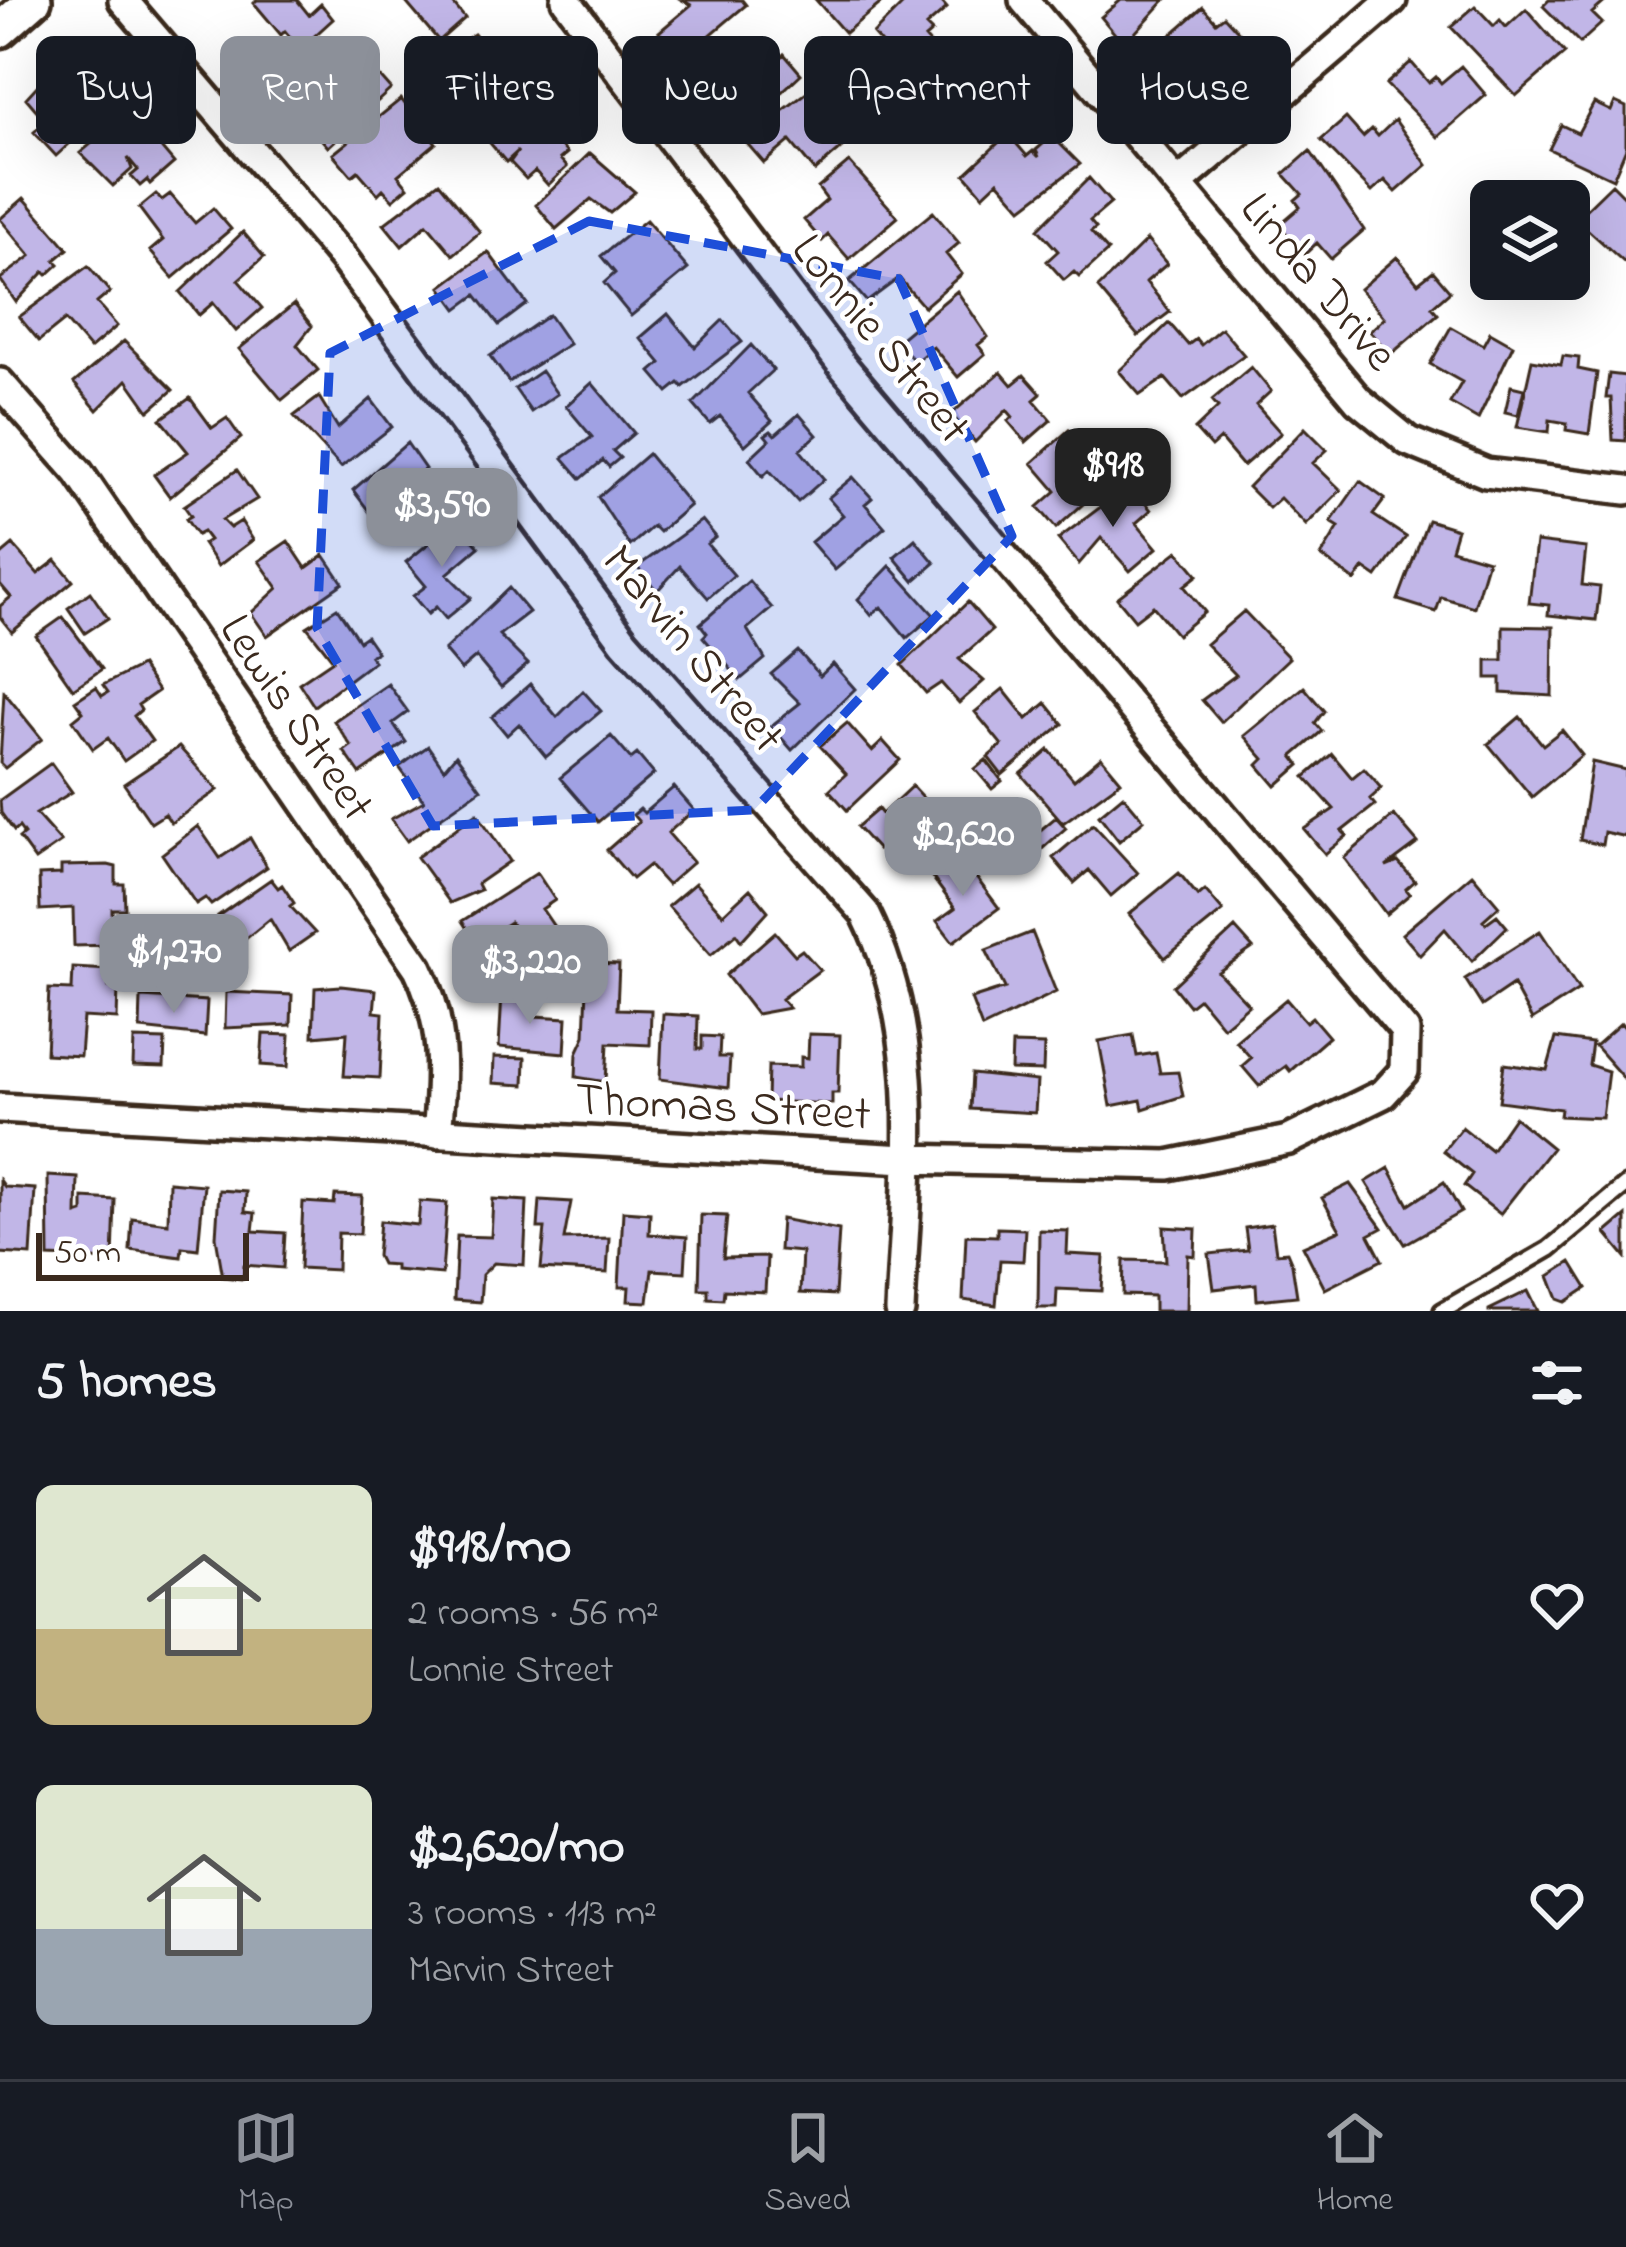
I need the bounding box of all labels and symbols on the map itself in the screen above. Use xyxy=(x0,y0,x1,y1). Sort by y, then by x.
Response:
street label: Linda Drive xyxy=(1221,178,1413,389)
street label: Lonnie Street xyxy=(772,220,986,461)
pin: $918 xyxy=(1042,428,1184,530)
pin: $3,590 xyxy=(344,468,540,570)
street label: Marvin Street xyxy=(583,531,800,770)
street label: Lewis Street xyxy=(200,601,390,837)
pin: $2,620 xyxy=(865,797,1061,899)
pin: $1,270 xyxy=(76,914,272,1016)
pin: $3,220 xyxy=(432,925,628,1027)
street label: Thomas Street xyxy=(573,1066,872,1152)
scale bar xyxy=(36,1227,249,1280)

